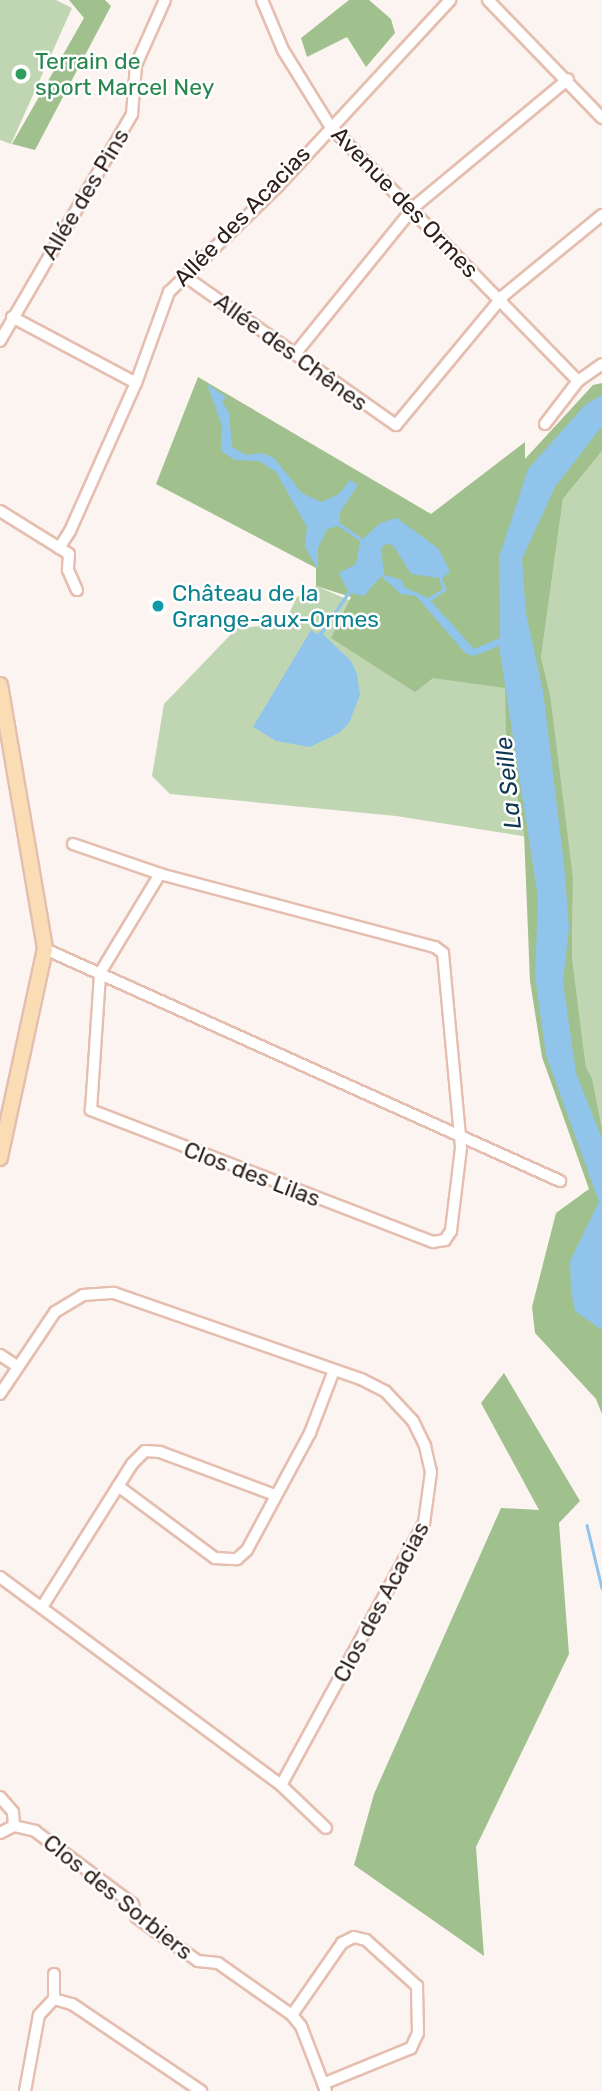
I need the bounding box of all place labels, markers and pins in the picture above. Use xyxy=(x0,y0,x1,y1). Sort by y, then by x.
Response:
place label: Terrain de sport Marcel Ney xyxy=(35,47,214,101)
marker: Terrain de sport Marcel Ney xyxy=(13,66,29,82)
place label: Château de la Grange-aux-Ormes xyxy=(172,579,379,633)
marker: Château de la Grange-aux-Ormes xyxy=(150,598,166,614)

